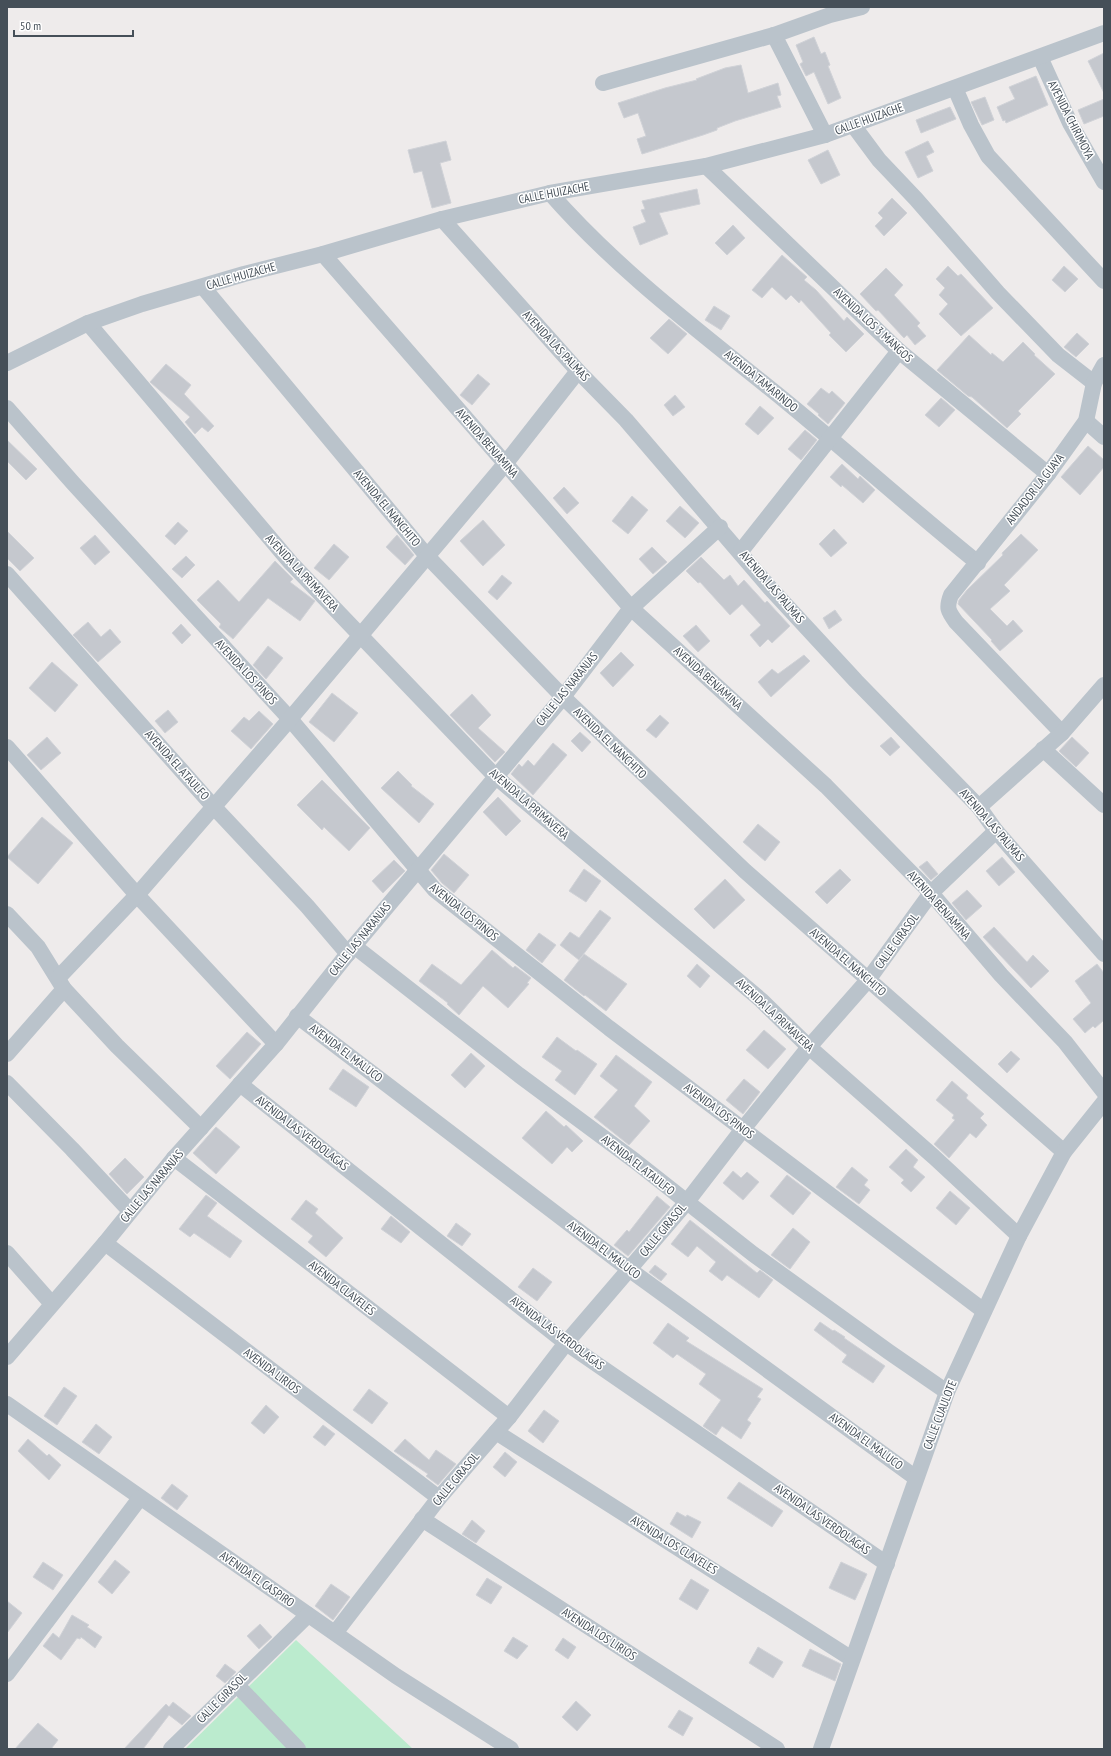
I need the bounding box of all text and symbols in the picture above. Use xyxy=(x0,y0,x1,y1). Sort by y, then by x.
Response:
scale bar xyxy=(14,12,133,38)
text: 50 m xyxy=(20,18,41,33)
street label: AVENIDA CHIRIMOYA xyxy=(1045,78,1098,162)
street label: CALLE HUIZACHE xyxy=(833,99,905,138)
street label: CALLE HUIZACHE xyxy=(517,178,590,207)
street label: CALLE HUIZACHE xyxy=(204,258,277,293)
street label: AVENIDA LOS 3 MANGOS xyxy=(831,284,916,365)
street label: AVENIDA LAS PALMAS xyxy=(520,307,593,384)
street label: AVENIDA TAMARINDO xyxy=(721,346,801,415)
street label: AVENIDA BENJAMINA xyxy=(453,405,522,481)
street label: ANDADOR LA GUAYA xyxy=(1002,450,1067,527)
street label: AVENIDA EL NANCHITO xyxy=(351,466,424,550)
street label: AVENIDA LA PRIMAVERA xyxy=(263,531,342,615)
street label: AVENIDA LAS PALMAS xyxy=(737,547,808,626)
street label: AVENIDA LOS PINOS xyxy=(212,636,280,707)
street label: AVENIDA BENJAMINA xyxy=(671,643,746,713)
street label: CALLE LAS NARANJAS xyxy=(532,649,601,729)
street label: AVENIDA EL NANCHITO xyxy=(571,704,650,782)
street label: AVENIDA EL ATAULFO xyxy=(142,727,213,803)
street label: AVENIDA LA PRIMAVERA xyxy=(486,765,572,842)
street label: AVENIDA LAS PALMAS xyxy=(957,785,1028,864)
street label: AVENIDA BENJAMINA xyxy=(905,867,974,942)
street label: AVENIDA LOS PINOS xyxy=(427,879,502,944)
street label: CALLE LAS NARANJAS xyxy=(325,899,394,979)
street label: CALLE GIRASOL xyxy=(871,910,922,971)
street label: AVENIDA EL NANCHITO xyxy=(807,924,890,999)
street label: AVENIDA LA PRIMAVERA xyxy=(733,975,817,1055)
street label: AVENIDA EL MALUCO xyxy=(307,1020,386,1085)
street label: AVENIDA LOS PINOS xyxy=(681,1079,757,1142)
street label: AVENIDA LAS VERDOLAGAS xyxy=(253,1092,352,1174)
street label: AVENIDA EL ATAULFO xyxy=(599,1131,678,1198)
street label: CALLE LAS NARANJAS xyxy=(117,1146,186,1225)
street label: CALLE GIRASOL xyxy=(636,1200,689,1259)
street label: AVENIDA EL MALUCO xyxy=(565,1217,644,1282)
street label: AVENIDA CLAVELES xyxy=(306,1257,379,1318)
street label: AVENIDA LAS VERDOLAGAS xyxy=(507,1292,607,1373)
street label: AVENIDA LIRIOS xyxy=(241,1344,304,1397)
street label: CALLE CUAULOTE xyxy=(919,1378,960,1452)
street label: AVENIDA EL MALUCO xyxy=(826,1409,906,1473)
street label: CALLE GIRASOL xyxy=(429,1449,482,1508)
street label: AVENIDA LAS VERDOLAGAS xyxy=(771,1480,873,1557)
street label: AVENIDA LOS CLAVELES xyxy=(628,1512,720,1577)
street label: AVENIDA EL CASPIRO xyxy=(217,1547,298,1610)
street label: AVENIDA LOS LIRIOS xyxy=(559,1604,639,1663)
street label: CALLE GIRASOL xyxy=(193,1669,250,1726)

